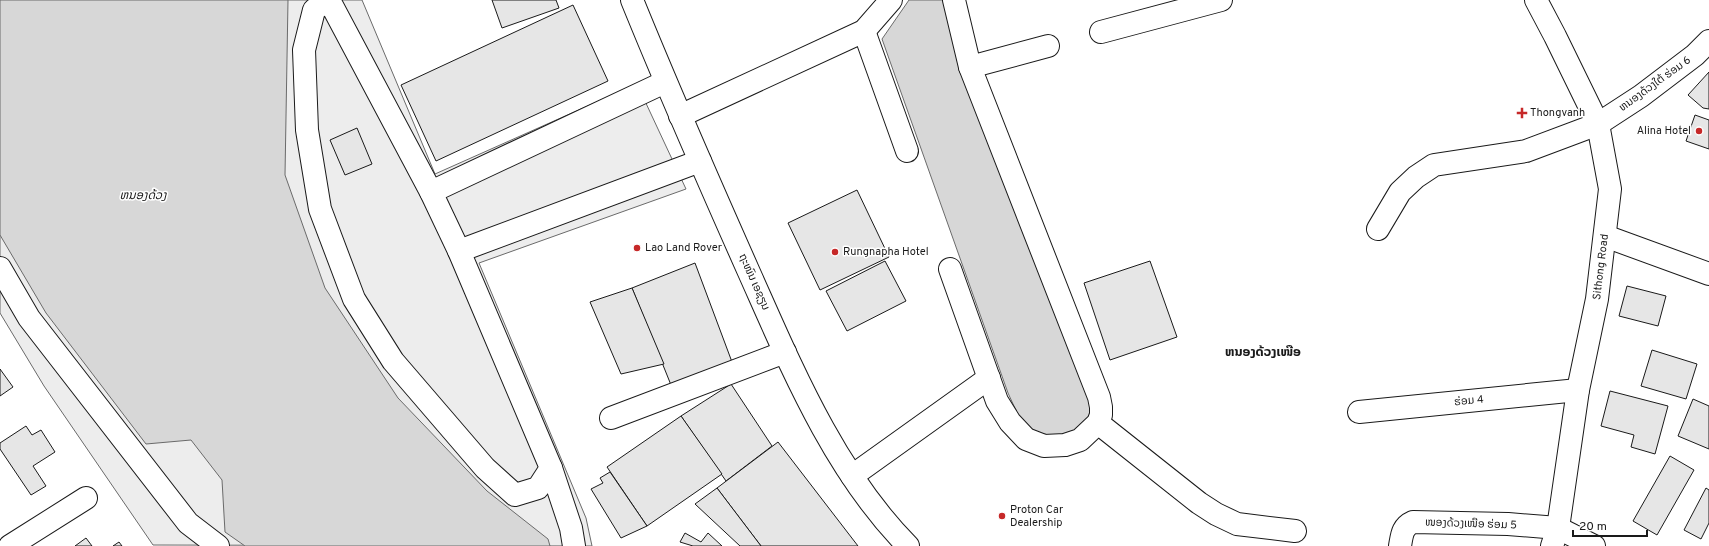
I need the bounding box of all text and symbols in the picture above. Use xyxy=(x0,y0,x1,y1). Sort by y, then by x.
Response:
street label: ຫນອງດ້ວງໃຕ້ ຮ່ອມ 6 xyxy=(1616,53,1694,115)
place label: Thongvanh xyxy=(1530,106,1585,120)
marker: Thongvanh xyxy=(1517,108,1527,118)
place label: Alina Hotel xyxy=(1637,124,1691,138)
marker: Alina Hotel xyxy=(1694,126,1704,136)
water label: ຫນອງດ້ວງ xyxy=(119,188,167,204)
street label: Sithong Road xyxy=(1590,233,1612,301)
place label: Lao Land Rover xyxy=(645,241,723,255)
marker: Lao Land Rover xyxy=(632,243,642,253)
place label: Rungnapha Hotel xyxy=(843,245,929,259)
marker: Rungnapha Hotel xyxy=(830,247,840,257)
street label: ຖະໜົນ ເອຊຽນ xyxy=(735,251,773,313)
district label: ຫນອງດ້ວງເໜືອ xyxy=(1225,345,1301,361)
street label: ຮ່ອມ 4 xyxy=(1453,392,1485,410)
place label: Proton Car Dealership xyxy=(1010,503,1064,530)
marker: Proton Car Dealership xyxy=(997,511,1007,521)
scale bar xyxy=(1573,512,1647,538)
street label: ໜອງດ້ວງເໜືອ ຮ່ອມ 5 xyxy=(1425,515,1517,533)
text: 20 m xyxy=(1579,519,1607,535)

